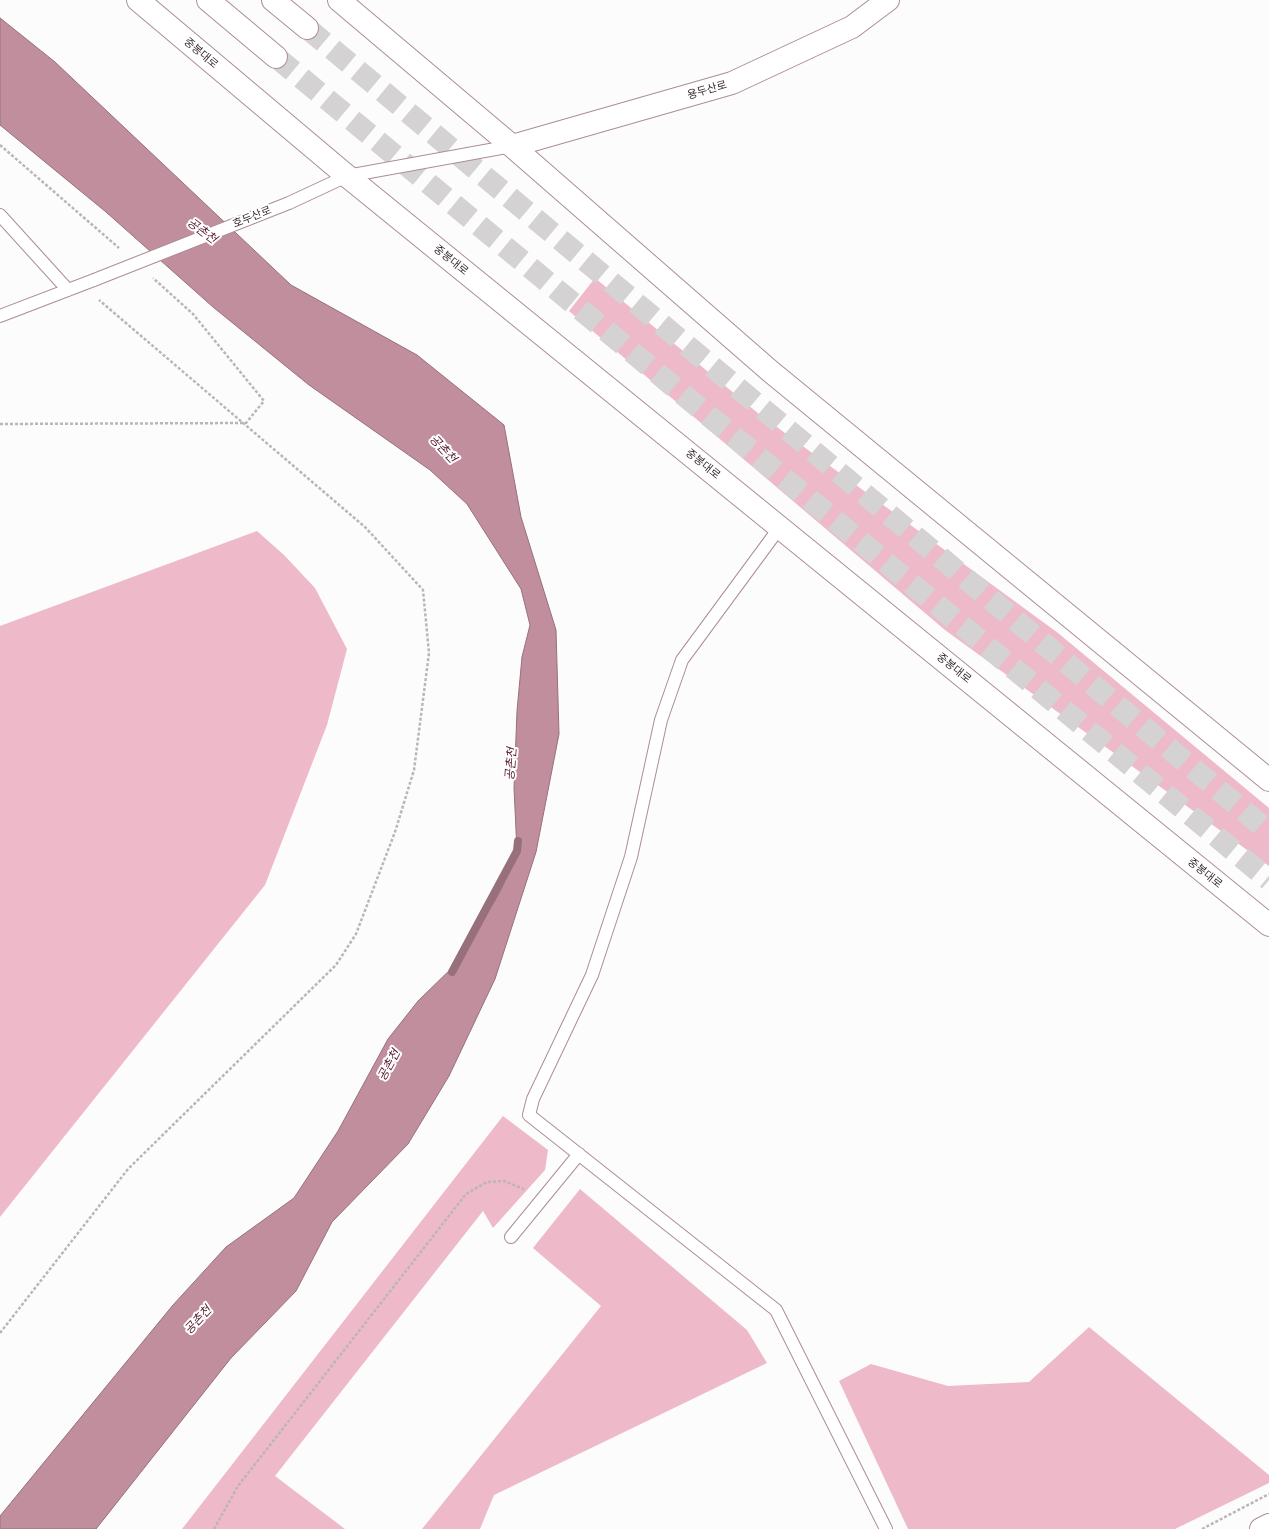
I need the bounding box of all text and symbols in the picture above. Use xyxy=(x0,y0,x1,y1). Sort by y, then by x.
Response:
street label: 중봉대로 xyxy=(181,35,221,71)
street label: 용두산로 xyxy=(686,78,728,102)
street label: 호두산로 xyxy=(231,203,273,231)
water label: 공촌천 xyxy=(184,215,220,247)
street label: 중봉대로 xyxy=(431,242,471,278)
water label: 공촌천 xyxy=(426,432,460,466)
street label: 중봉대로 xyxy=(683,446,723,482)
street label: 중봉대로 xyxy=(934,650,974,686)
water label: 공촌천 xyxy=(503,747,519,781)
street label: 중봉대로 xyxy=(1185,855,1225,891)
water label: 공촌천 xyxy=(375,1047,403,1083)
water label: 공촌천 xyxy=(181,1303,215,1337)

